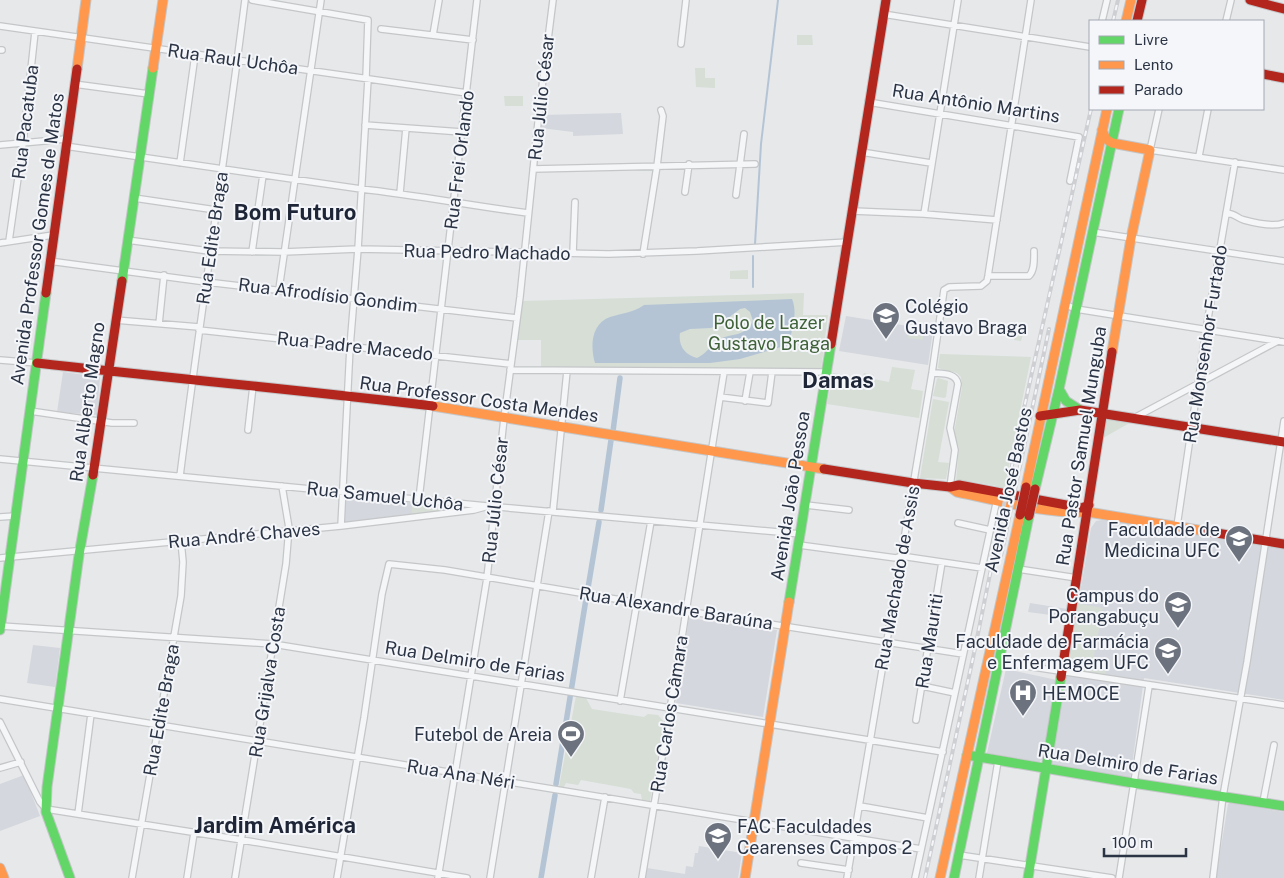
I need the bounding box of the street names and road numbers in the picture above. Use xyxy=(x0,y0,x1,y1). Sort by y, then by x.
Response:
street label: Rua Júlio César xyxy=(524,33,558,161)
street label: Rua Raul Uchôa xyxy=(166,39,300,79)
street label: Rua Pacatuba xyxy=(8,63,42,181)
street label: Rua Antônio Martins xyxy=(891,79,1061,127)
street label: Rua Frei Orlando xyxy=(440,89,478,231)
street label: Avenida Professor Gomes de Matos xyxy=(6,92,68,386)
street label: Rua Edite Braga xyxy=(192,170,232,306)
street label: Rua Pedro Machado xyxy=(403,240,571,264)
street label: Rua Monsenhor Furtado xyxy=(1179,243,1231,445)
street label: Rua Afrodísio Gondim xyxy=(237,274,419,316)
street label: Rua Alberto Magno xyxy=(65,321,109,483)
street label: Rua Pastor Samuel Munguba xyxy=(1052,325,1110,567)
street label: Rua Padre Macedo xyxy=(276,327,434,365)
street label: Rua Professor Costa Mendes xyxy=(358,372,600,426)
street label: Avenida José Bastos xyxy=(980,406,1036,574)
street label: Avenida João Pessoa xyxy=(766,410,814,582)
street label: Rua Júlio César xyxy=(478,436,512,564)
street label: Rua Samuel Uchôa xyxy=(306,477,464,515)
street label: Rua Machado de Assis xyxy=(870,484,924,672)
street label: Rua André Chaves xyxy=(167,518,321,552)
street label: Rua Alexandre Baraúna xyxy=(578,582,774,634)
street label: Rua Mauriti xyxy=(911,592,947,690)
street label: Rua Grijalva Costa xyxy=(245,605,289,759)
street label: Rua Carlos Câmara xyxy=(646,634,692,794)
street label: Rua Delmiro de Farias xyxy=(383,636,567,686)
street label: Rua Edite Braga xyxy=(139,642,183,778)
street label: Rua Delmiro de Farias xyxy=(1036,739,1220,789)
street label: Rua Ana Néri xyxy=(405,755,517,793)

